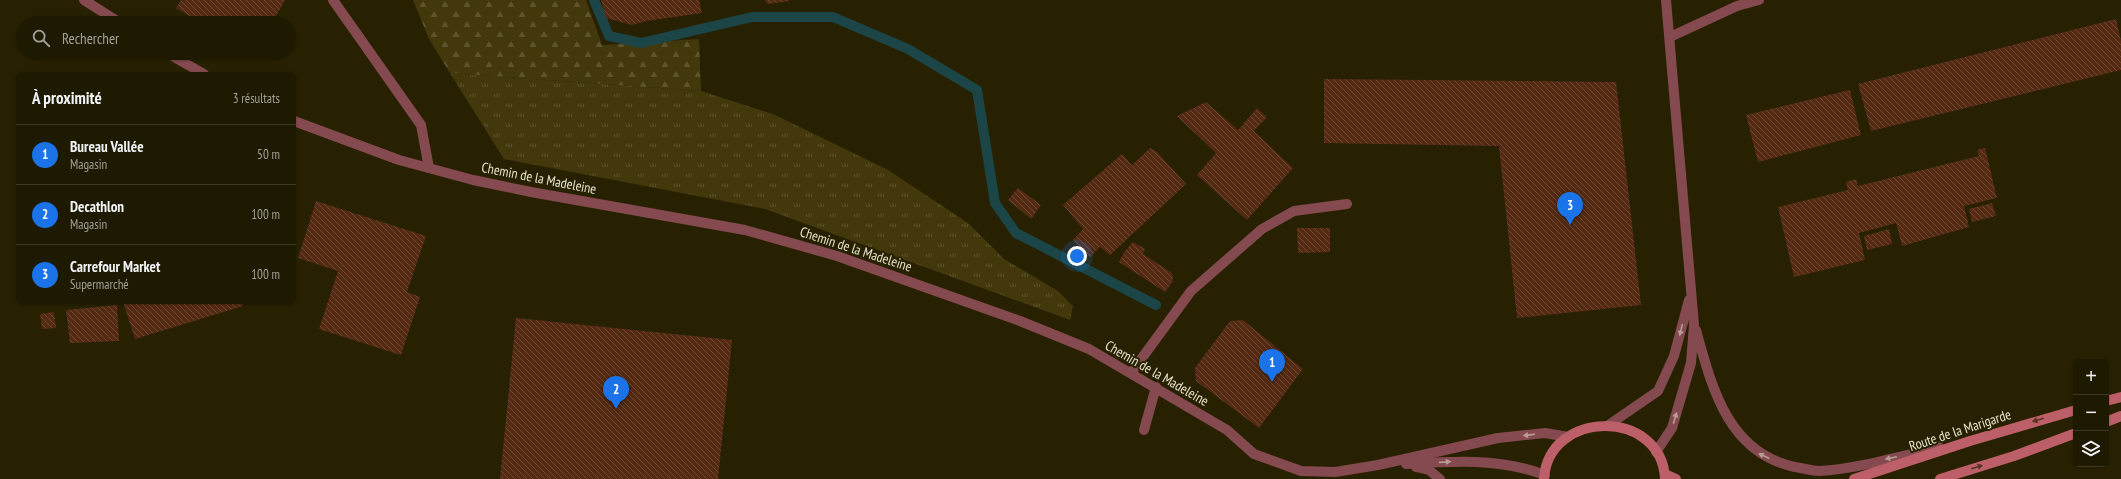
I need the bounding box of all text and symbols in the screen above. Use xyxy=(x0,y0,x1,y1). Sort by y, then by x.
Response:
search box xyxy=(16,16,296,60)
icon: search xyxy=(30,27,52,49)
text: Rechercher xyxy=(62,29,119,48)
text: À proximité xyxy=(32,87,102,109)
text: 3 résultats xyxy=(233,90,280,107)
text: Bureau Vallée xyxy=(70,137,144,156)
text: 1 xyxy=(42,146,48,163)
text: 50 m xyxy=(257,146,280,163)
text: Magasin xyxy=(70,156,107,173)
street label: Chemin de la Madeleine xyxy=(480,158,598,198)
pin: 3 xyxy=(1557,192,1583,225)
text: Decathlon xyxy=(70,197,124,216)
text: 2 xyxy=(42,206,48,223)
text: 100 m xyxy=(251,206,280,223)
text: Magasin xyxy=(70,216,107,233)
street label: Chemin de la Madeleine xyxy=(798,222,914,276)
your location xyxy=(1067,246,1087,266)
text: Carrefour Market xyxy=(70,257,160,276)
text: 3 xyxy=(42,266,48,283)
text: 100 m xyxy=(251,266,280,283)
text: Supermarché xyxy=(70,276,129,293)
one-way arrow xyxy=(1678,324,1684,336)
street label: Chemin de la Madeleine xyxy=(1102,336,1212,410)
pin: 1 xyxy=(1259,349,1285,382)
map controls xyxy=(2073,359,2109,467)
button: + xyxy=(2073,359,2109,395)
pin: 2 xyxy=(603,376,629,409)
button: − xyxy=(2073,395,2109,431)
street label: Route de la Marigarde xyxy=(1907,405,2013,455)
one-way arrow xyxy=(1672,412,1678,424)
one-way arrow xyxy=(2032,418,2045,424)
button: layers xyxy=(2073,431,2109,467)
one-way arrow xyxy=(1523,432,1535,438)
one-way arrow xyxy=(1759,453,1770,459)
one-way arrow xyxy=(1885,455,1897,461)
one-way arrow xyxy=(1439,458,1451,465)
one-way arrow xyxy=(1971,464,1983,470)

